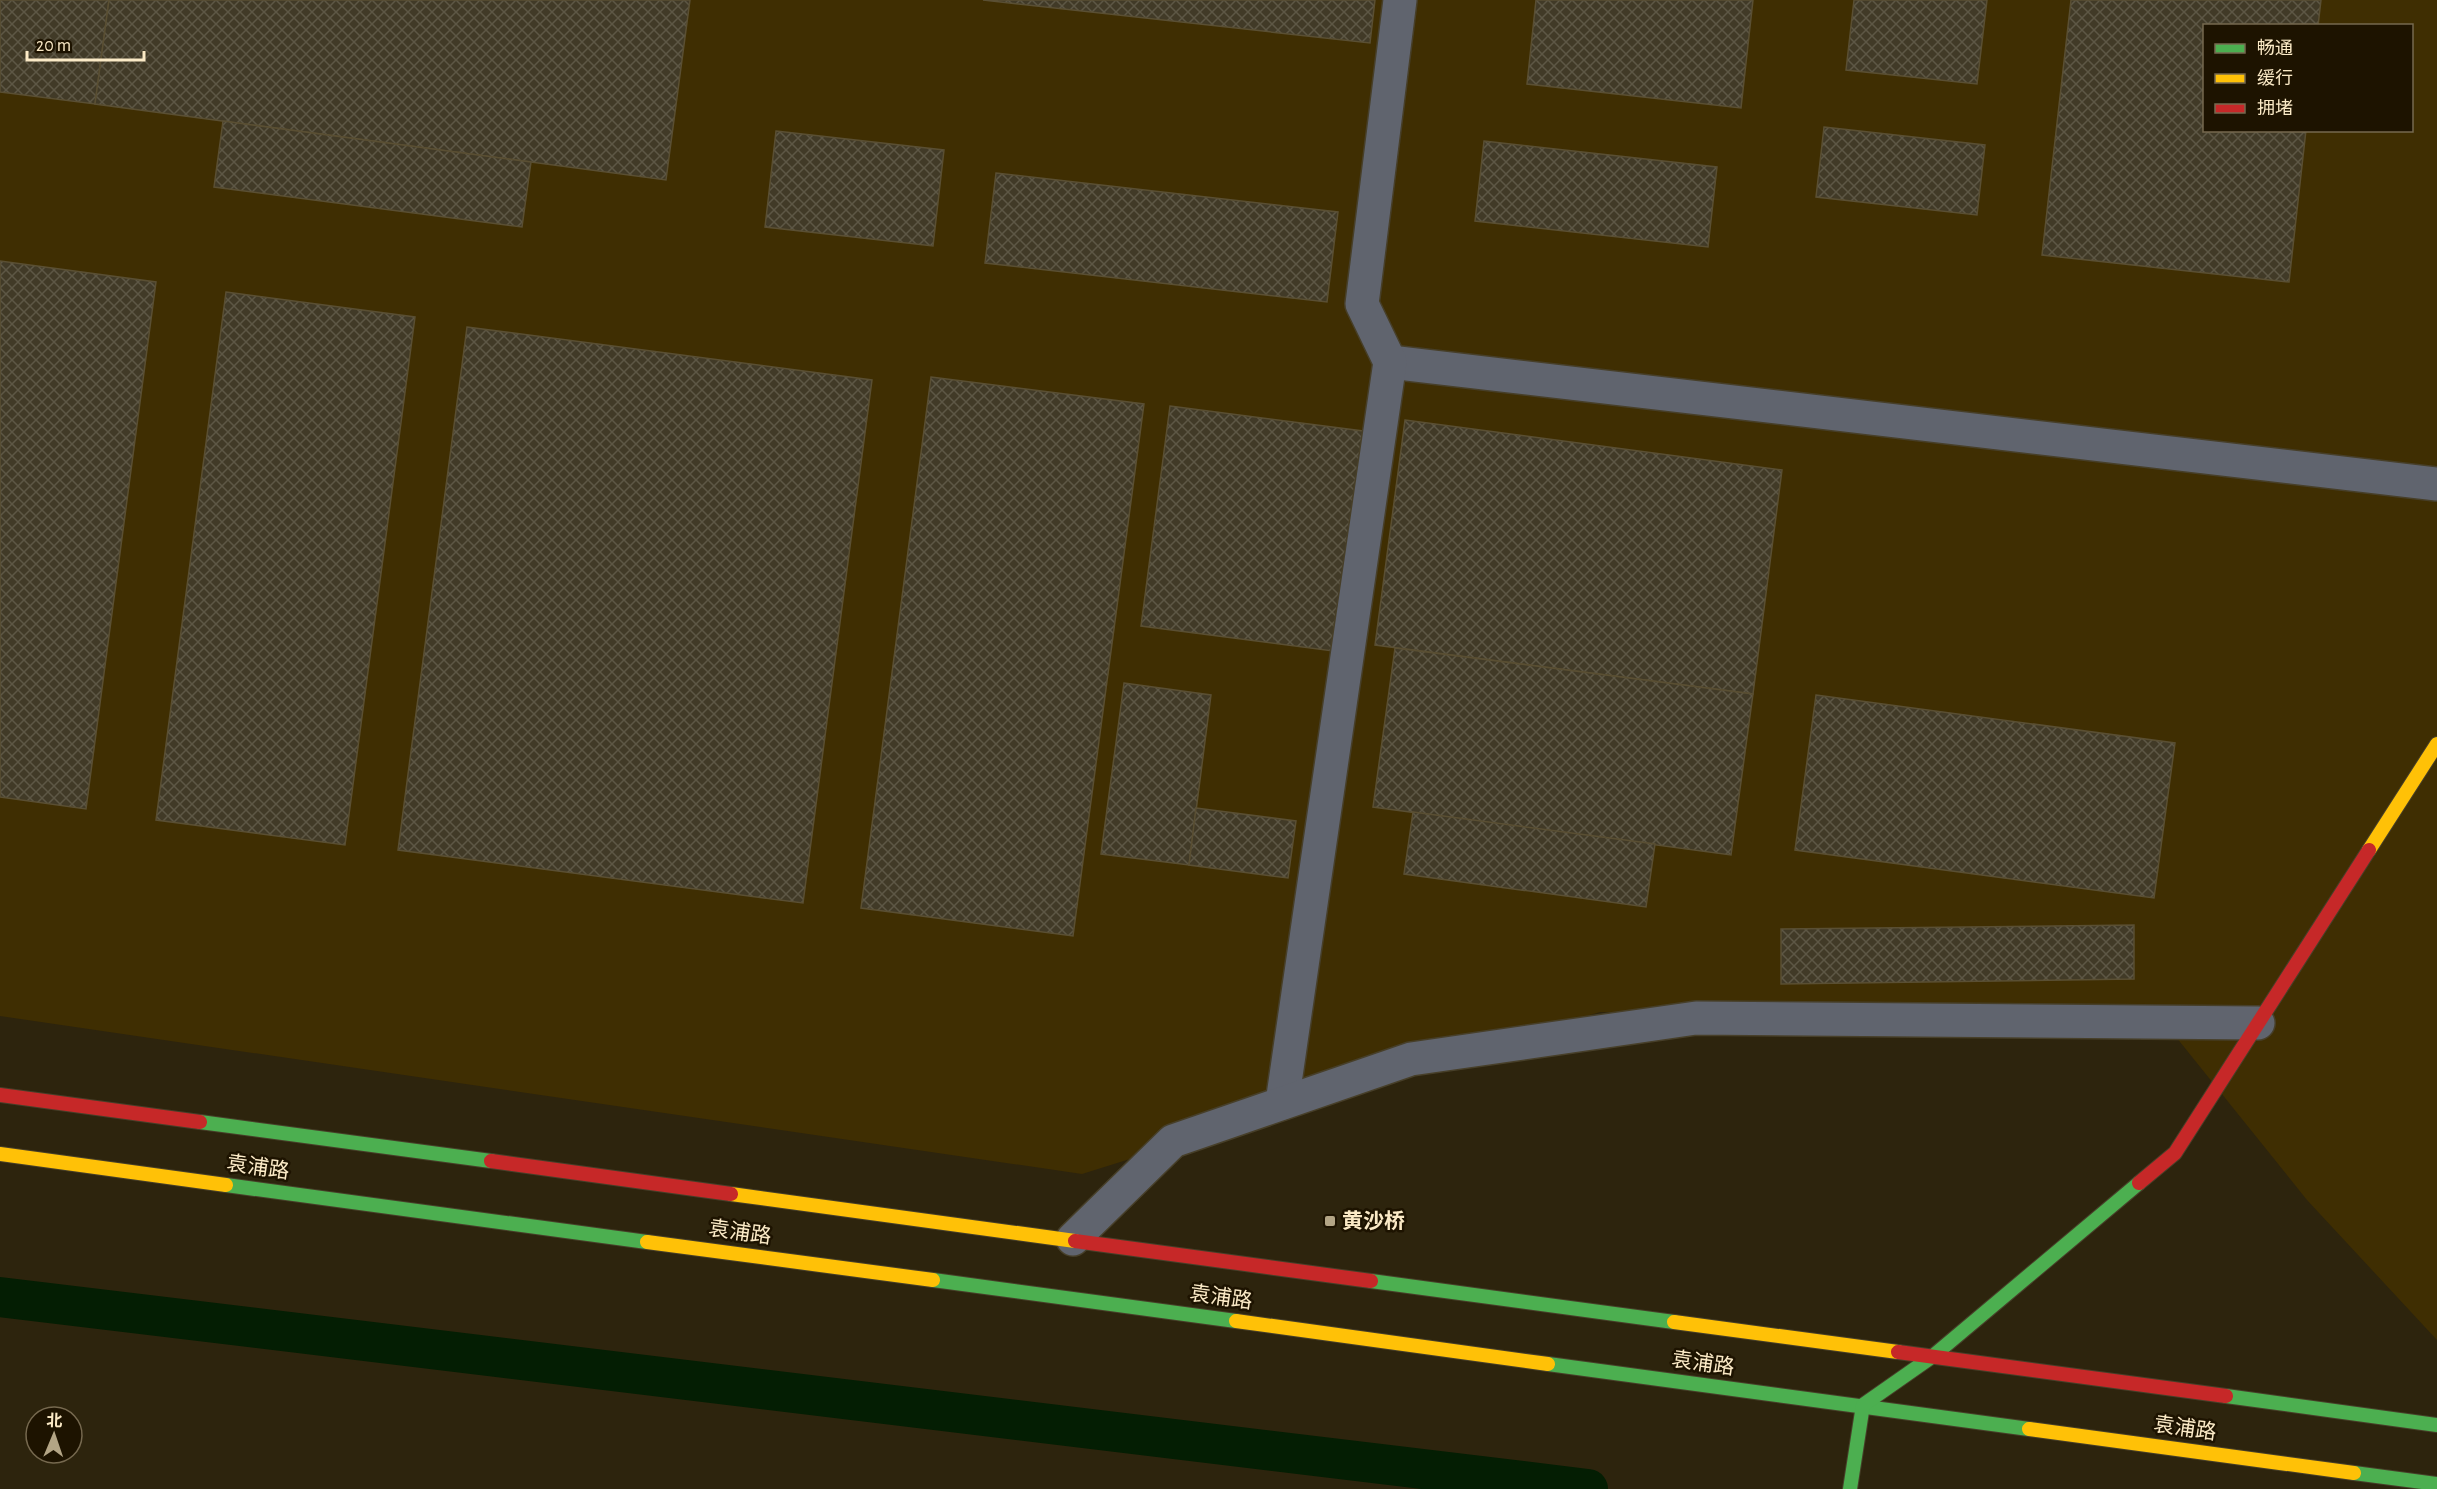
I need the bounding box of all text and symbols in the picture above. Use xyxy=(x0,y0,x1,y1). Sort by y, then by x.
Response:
scale bar xyxy=(27,24,144,62)
legend xyxy=(2203,24,2413,132)
text: 20 m xyxy=(36,37,71,55)
text: 畅通 xyxy=(2257,38,2293,58)
text: 缓行 xyxy=(2257,68,2293,88)
text: 拥堵 xyxy=(2257,98,2293,118)
street label: 袁浦路 xyxy=(225,1152,291,1182)
place label: 黄沙桥 xyxy=(1342,1210,1405,1232)
marker: 黄沙桥 xyxy=(1323,1214,1337,1228)
street label: 袁浦路 xyxy=(707,1217,773,1247)
street label: 袁浦路 xyxy=(1188,1282,1254,1312)
street label: 袁浦路 xyxy=(1670,1348,1736,1378)
north arrow xyxy=(24,1405,84,1465)
text: 北 xyxy=(46,1412,63,1429)
street label: 袁浦路 xyxy=(2152,1413,2218,1443)

